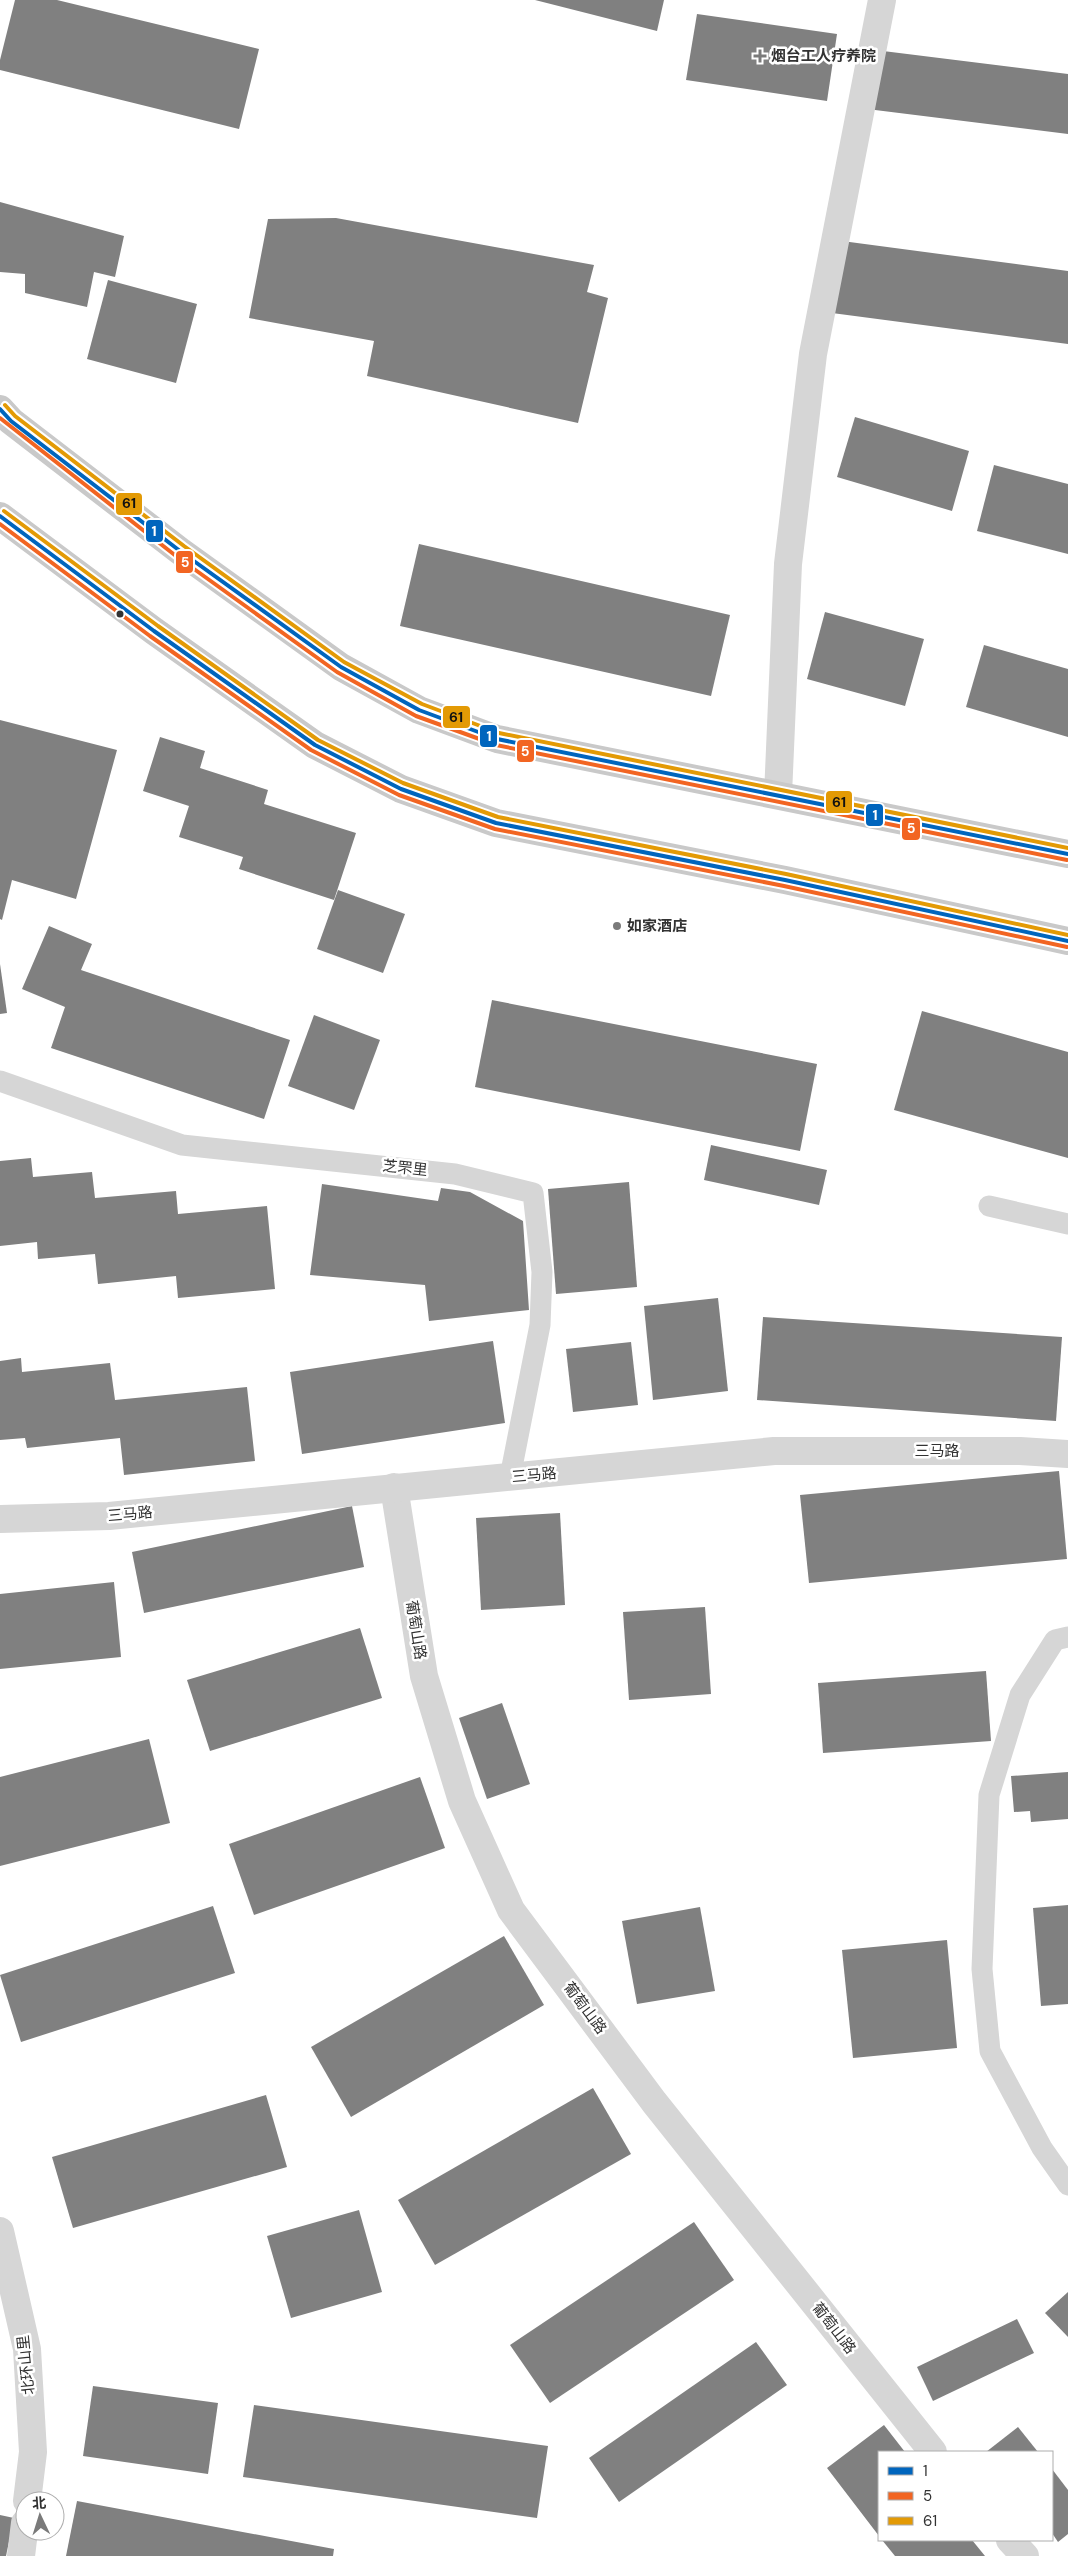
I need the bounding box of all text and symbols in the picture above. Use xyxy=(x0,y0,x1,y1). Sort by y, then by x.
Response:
place label: 烟台工人疗养院 xyxy=(771,46,876,66)
marker: 烟台工人疗养院 xyxy=(753,49,767,63)
line badge: 61 xyxy=(115,492,143,516)
text: 61 xyxy=(122,494,136,512)
line badge: 1 xyxy=(145,519,164,543)
text: 1 xyxy=(151,522,157,540)
line badge: 5 xyxy=(175,550,194,574)
text: 5 xyxy=(181,553,189,571)
unlabelled marker xyxy=(115,609,125,619)
line badge: 61 xyxy=(442,705,471,729)
text: 61 xyxy=(449,708,463,726)
line badge: 1 xyxy=(479,724,498,748)
text: 1 xyxy=(486,727,492,745)
line badge: 5 xyxy=(516,739,535,763)
text: 5 xyxy=(521,742,529,760)
line badge: 61 xyxy=(825,790,853,814)
text: 61 xyxy=(832,793,846,811)
line badge: 1 xyxy=(865,803,884,827)
text: 1 xyxy=(872,806,878,824)
line badge: 5 xyxy=(901,817,921,841)
text: 5 xyxy=(907,819,915,837)
place label: 如家酒店 xyxy=(627,916,687,936)
marker: 如家酒店 xyxy=(611,920,623,932)
street label: 芝罘里 xyxy=(382,1156,428,1180)
street label: 三马路 xyxy=(914,1441,960,1461)
street label: 三马路 xyxy=(511,1463,557,1487)
street label: 三马路 xyxy=(107,1502,153,1526)
street label: 葡萄山路 xyxy=(401,1599,431,1661)
street label: 葡萄山路 xyxy=(559,1978,611,2038)
street label: 葡萄山路 xyxy=(808,2298,860,2358)
street label: 北环山里 xyxy=(13,2334,39,2396)
legend xyxy=(878,2451,1053,2541)
text: 1 xyxy=(923,2461,928,2481)
text: 5 xyxy=(923,2486,932,2506)
north arrow xyxy=(15,2491,65,2541)
text: 北 xyxy=(31,2494,47,2512)
text: 61 xyxy=(923,2511,937,2531)

